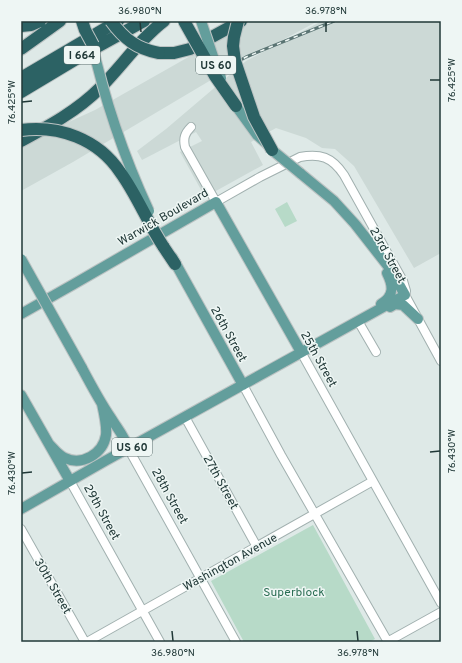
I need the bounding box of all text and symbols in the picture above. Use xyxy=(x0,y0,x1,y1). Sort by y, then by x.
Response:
text: 36.980°N xyxy=(118,5,162,18)
text: 36.978°N xyxy=(305,5,347,18)
road number: I 664 xyxy=(64,46,100,64)
road number: US 60 xyxy=(196,56,236,74)
text: 76.425°W xyxy=(446,58,459,102)
text: 76.425°W xyxy=(6,80,19,124)
street label: Warwick Boulevard xyxy=(115,185,212,250)
street label: 23rd Street xyxy=(365,225,409,286)
street label: 26th Street xyxy=(206,304,250,365)
street label: 25th Street xyxy=(296,329,340,390)
text: 76.430°W xyxy=(446,429,459,473)
road number: US 60 xyxy=(112,438,152,456)
text: 76.430°W xyxy=(6,451,19,495)
street label: 27th Street xyxy=(199,452,242,513)
street label: 28th Street xyxy=(147,466,191,527)
street label: 29th Street xyxy=(79,482,123,543)
street label: Washington Avenue xyxy=(180,530,280,595)
street label: 30th Street xyxy=(30,556,74,617)
park label: Superblock xyxy=(263,585,325,601)
text: 36.980°N xyxy=(151,647,195,660)
text: 36.978°N xyxy=(337,647,379,660)

